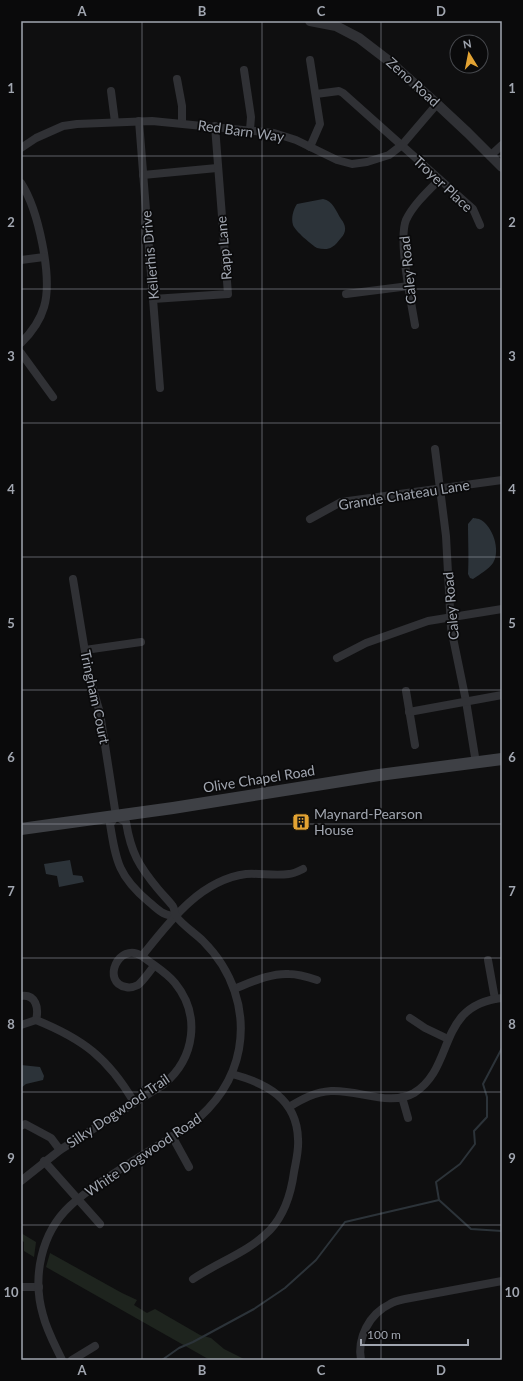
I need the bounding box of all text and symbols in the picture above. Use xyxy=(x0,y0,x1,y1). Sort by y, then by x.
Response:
text: A xyxy=(76,3,87,19)
text: B xyxy=(198,3,207,19)
text: C xyxy=(317,3,326,19)
text: D xyxy=(436,3,446,19)
north arrow xyxy=(449,34,489,74)
text: N xyxy=(462,37,472,51)
street label: Zeno Road xyxy=(383,53,443,110)
text: 1 xyxy=(7,80,15,96)
text: 1 xyxy=(508,80,516,96)
street label: Red Barn Way xyxy=(197,116,286,145)
street label: Troyer Place xyxy=(410,152,476,215)
street label: Kellerhis Drive xyxy=(137,210,162,300)
text: 2 xyxy=(7,214,15,230)
text: 2 xyxy=(508,214,516,230)
street label: Rapp Lane xyxy=(212,215,235,281)
street label: Caley Road xyxy=(395,235,420,305)
text: 3 xyxy=(7,348,15,364)
text: 3 xyxy=(508,348,516,364)
street label: Grande Chateau Lane xyxy=(337,476,471,513)
text: 4 xyxy=(7,481,15,497)
text: 4 xyxy=(508,481,516,497)
street label: Caley Road xyxy=(439,571,462,641)
text: 5 xyxy=(7,615,15,631)
text: 5 xyxy=(508,615,516,631)
street label: Tringham Court xyxy=(77,649,114,745)
text: 6 xyxy=(7,749,15,765)
text: 6 xyxy=(508,749,516,765)
street label: Olive Chapel Road xyxy=(202,761,316,796)
place label: Maynard-Pearson House xyxy=(314,805,423,838)
building icon: Maynard-Pearson House xyxy=(291,812,311,832)
text: 7 xyxy=(7,883,15,899)
text: 7 xyxy=(508,883,516,899)
text: 8 xyxy=(7,1016,15,1032)
text: 8 xyxy=(508,1016,516,1032)
street label: Silky Dogwood Trail xyxy=(63,1070,172,1151)
street label: White Dogwood Road xyxy=(81,1109,204,1200)
text: 9 xyxy=(7,1150,15,1166)
text: 9 xyxy=(508,1150,516,1166)
text: 10 xyxy=(3,1284,19,1300)
text: 10 xyxy=(504,1284,520,1300)
scale bar xyxy=(361,1321,468,1347)
text: 100 m xyxy=(367,1327,401,1342)
text: A xyxy=(76,1362,87,1378)
text: B xyxy=(198,1362,207,1378)
text: C xyxy=(317,1362,326,1378)
text: D xyxy=(436,1362,446,1378)

